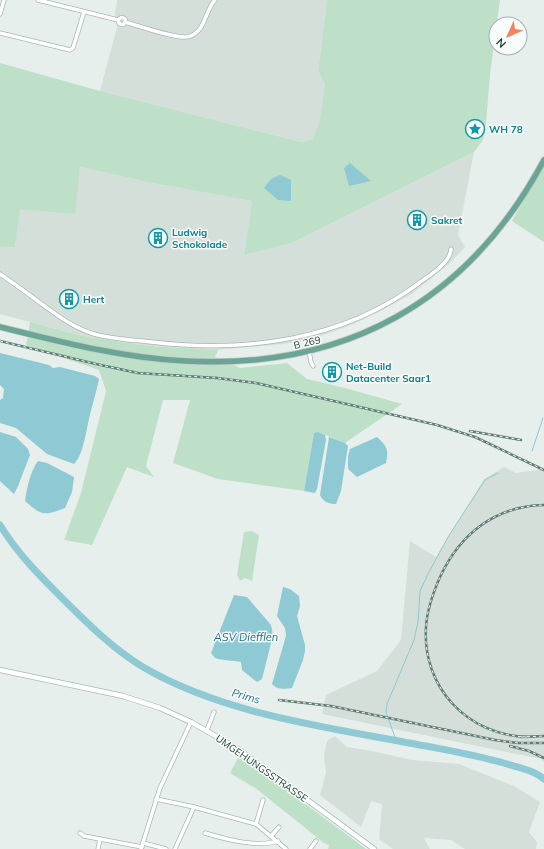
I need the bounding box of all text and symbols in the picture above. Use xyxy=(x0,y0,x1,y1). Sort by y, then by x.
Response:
north arrow xyxy=(488,16,528,56)
text: N xyxy=(493,35,509,51)
place icon: WH 78 xyxy=(464,118,486,140)
place label: WH 78 xyxy=(489,123,523,136)
building icon: Sakret xyxy=(406,209,428,231)
place label: Sakret xyxy=(431,214,462,227)
place label: Ludwig Schokolade xyxy=(172,226,228,251)
building icon: Ludwig Schokolade xyxy=(147,227,169,249)
building icon: Hert xyxy=(58,288,80,310)
place label: Hert xyxy=(83,293,104,306)
street label: B 269 xyxy=(292,333,322,352)
place label: Net-Build Datacenter Saar1 xyxy=(346,360,431,385)
building icon: Net-Build Datacenter Saar1 xyxy=(321,361,343,383)
water label: ASV Diefflen xyxy=(213,630,278,644)
water label: Prims xyxy=(230,685,262,707)
street label: UMGEHUNGSSTRASSE xyxy=(213,732,310,805)

